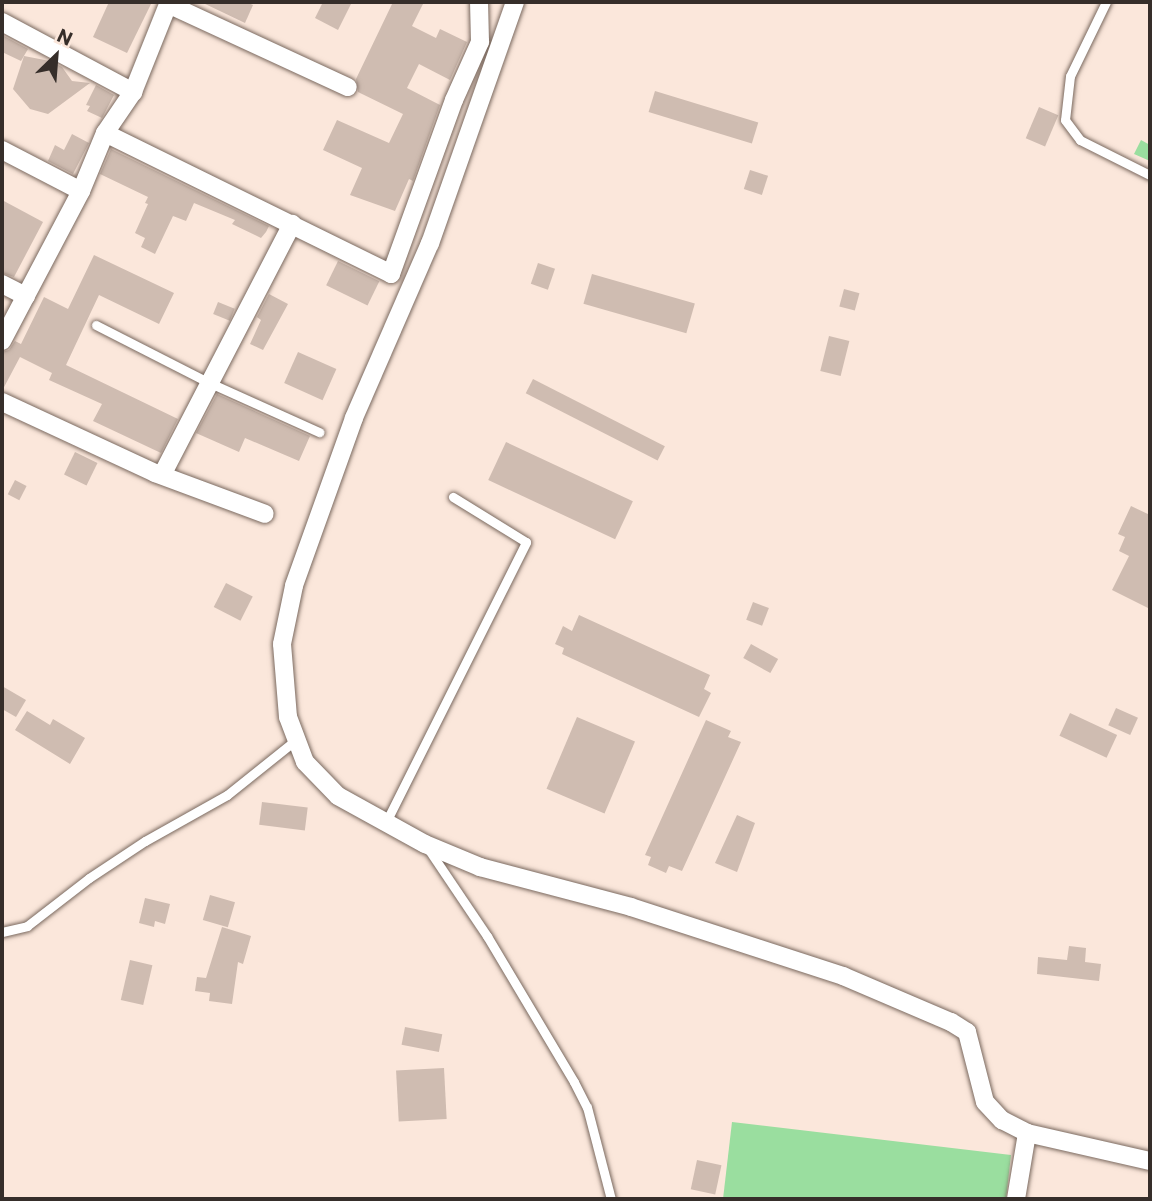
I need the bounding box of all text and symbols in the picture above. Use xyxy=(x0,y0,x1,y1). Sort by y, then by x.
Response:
north arrow xyxy=(21,21,91,91)
text: N xyxy=(54,23,76,50)

